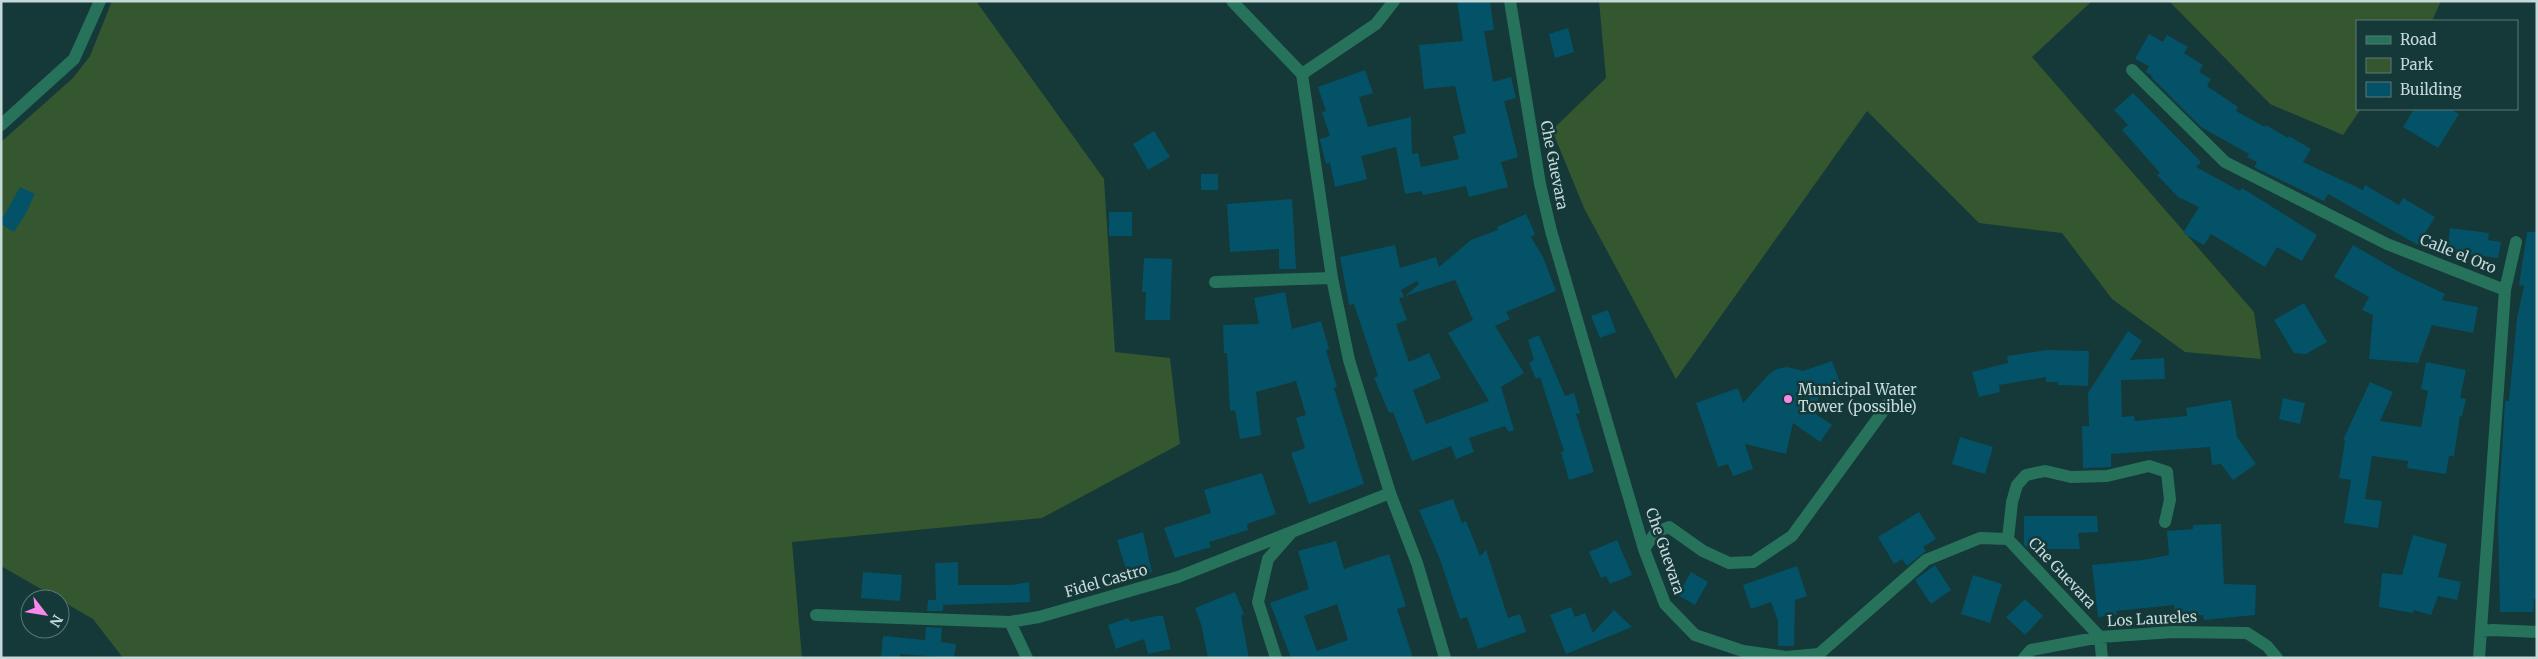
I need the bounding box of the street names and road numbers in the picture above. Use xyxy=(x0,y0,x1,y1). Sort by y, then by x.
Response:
street label: Che Guevara xyxy=(1537,119,1572,211)
street label: Calle el Oro xyxy=(2417,230,2499,278)
street label: Che Guevara xyxy=(1642,505,1689,597)
street label: Che Guevara xyxy=(2025,533,2100,612)
street label: Fidel Castro xyxy=(1062,560,1150,601)
street label: Los Laureles xyxy=(2106,607,2198,630)

